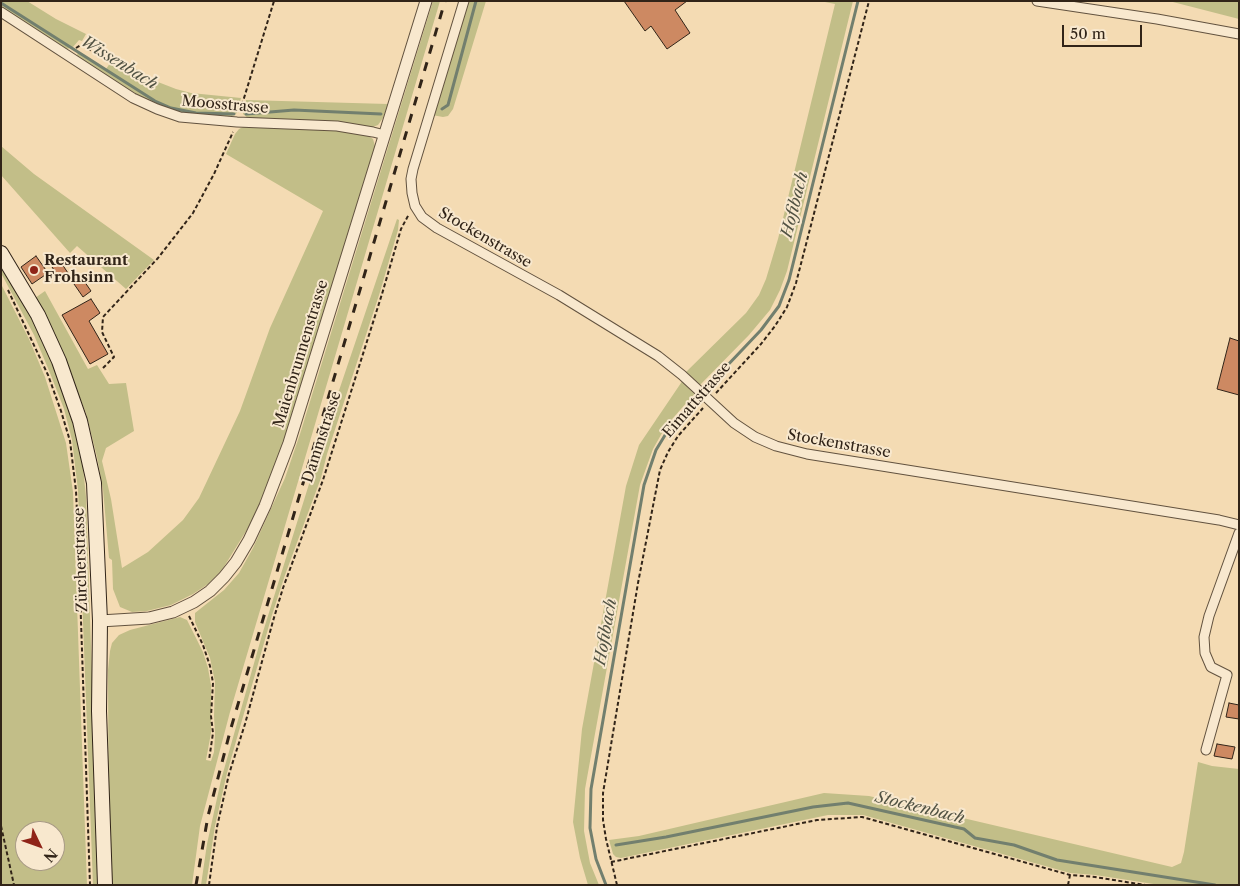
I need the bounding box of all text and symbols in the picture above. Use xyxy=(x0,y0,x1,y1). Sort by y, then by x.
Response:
scale bar xyxy=(1065,15,1145,47)
text: 50 m xyxy=(1070,24,1106,43)
water label: Wissenbach xyxy=(77,32,161,94)
street label: Moosstrasse xyxy=(181,92,269,118)
water label: Hofibach xyxy=(778,170,812,240)
street label: Stockenstrasse xyxy=(435,204,535,272)
place label: Restaurant Frohsinn xyxy=(44,252,128,287)
marker: Restaurant Frohsinn xyxy=(28,264,40,276)
street label: Maienbrunnenstrasse xyxy=(270,278,332,430)
street label: Eimattstrasse xyxy=(659,358,735,442)
street label: Dammstrasse xyxy=(299,389,345,485)
street label: Stockenstrasse xyxy=(786,426,892,462)
street label: Zürcherstrasse xyxy=(70,507,92,613)
water label: Hofibach xyxy=(591,597,621,667)
water label: Stockenbach xyxy=(873,788,967,828)
north arrow xyxy=(15,821,65,871)
text: N xyxy=(40,845,61,866)

